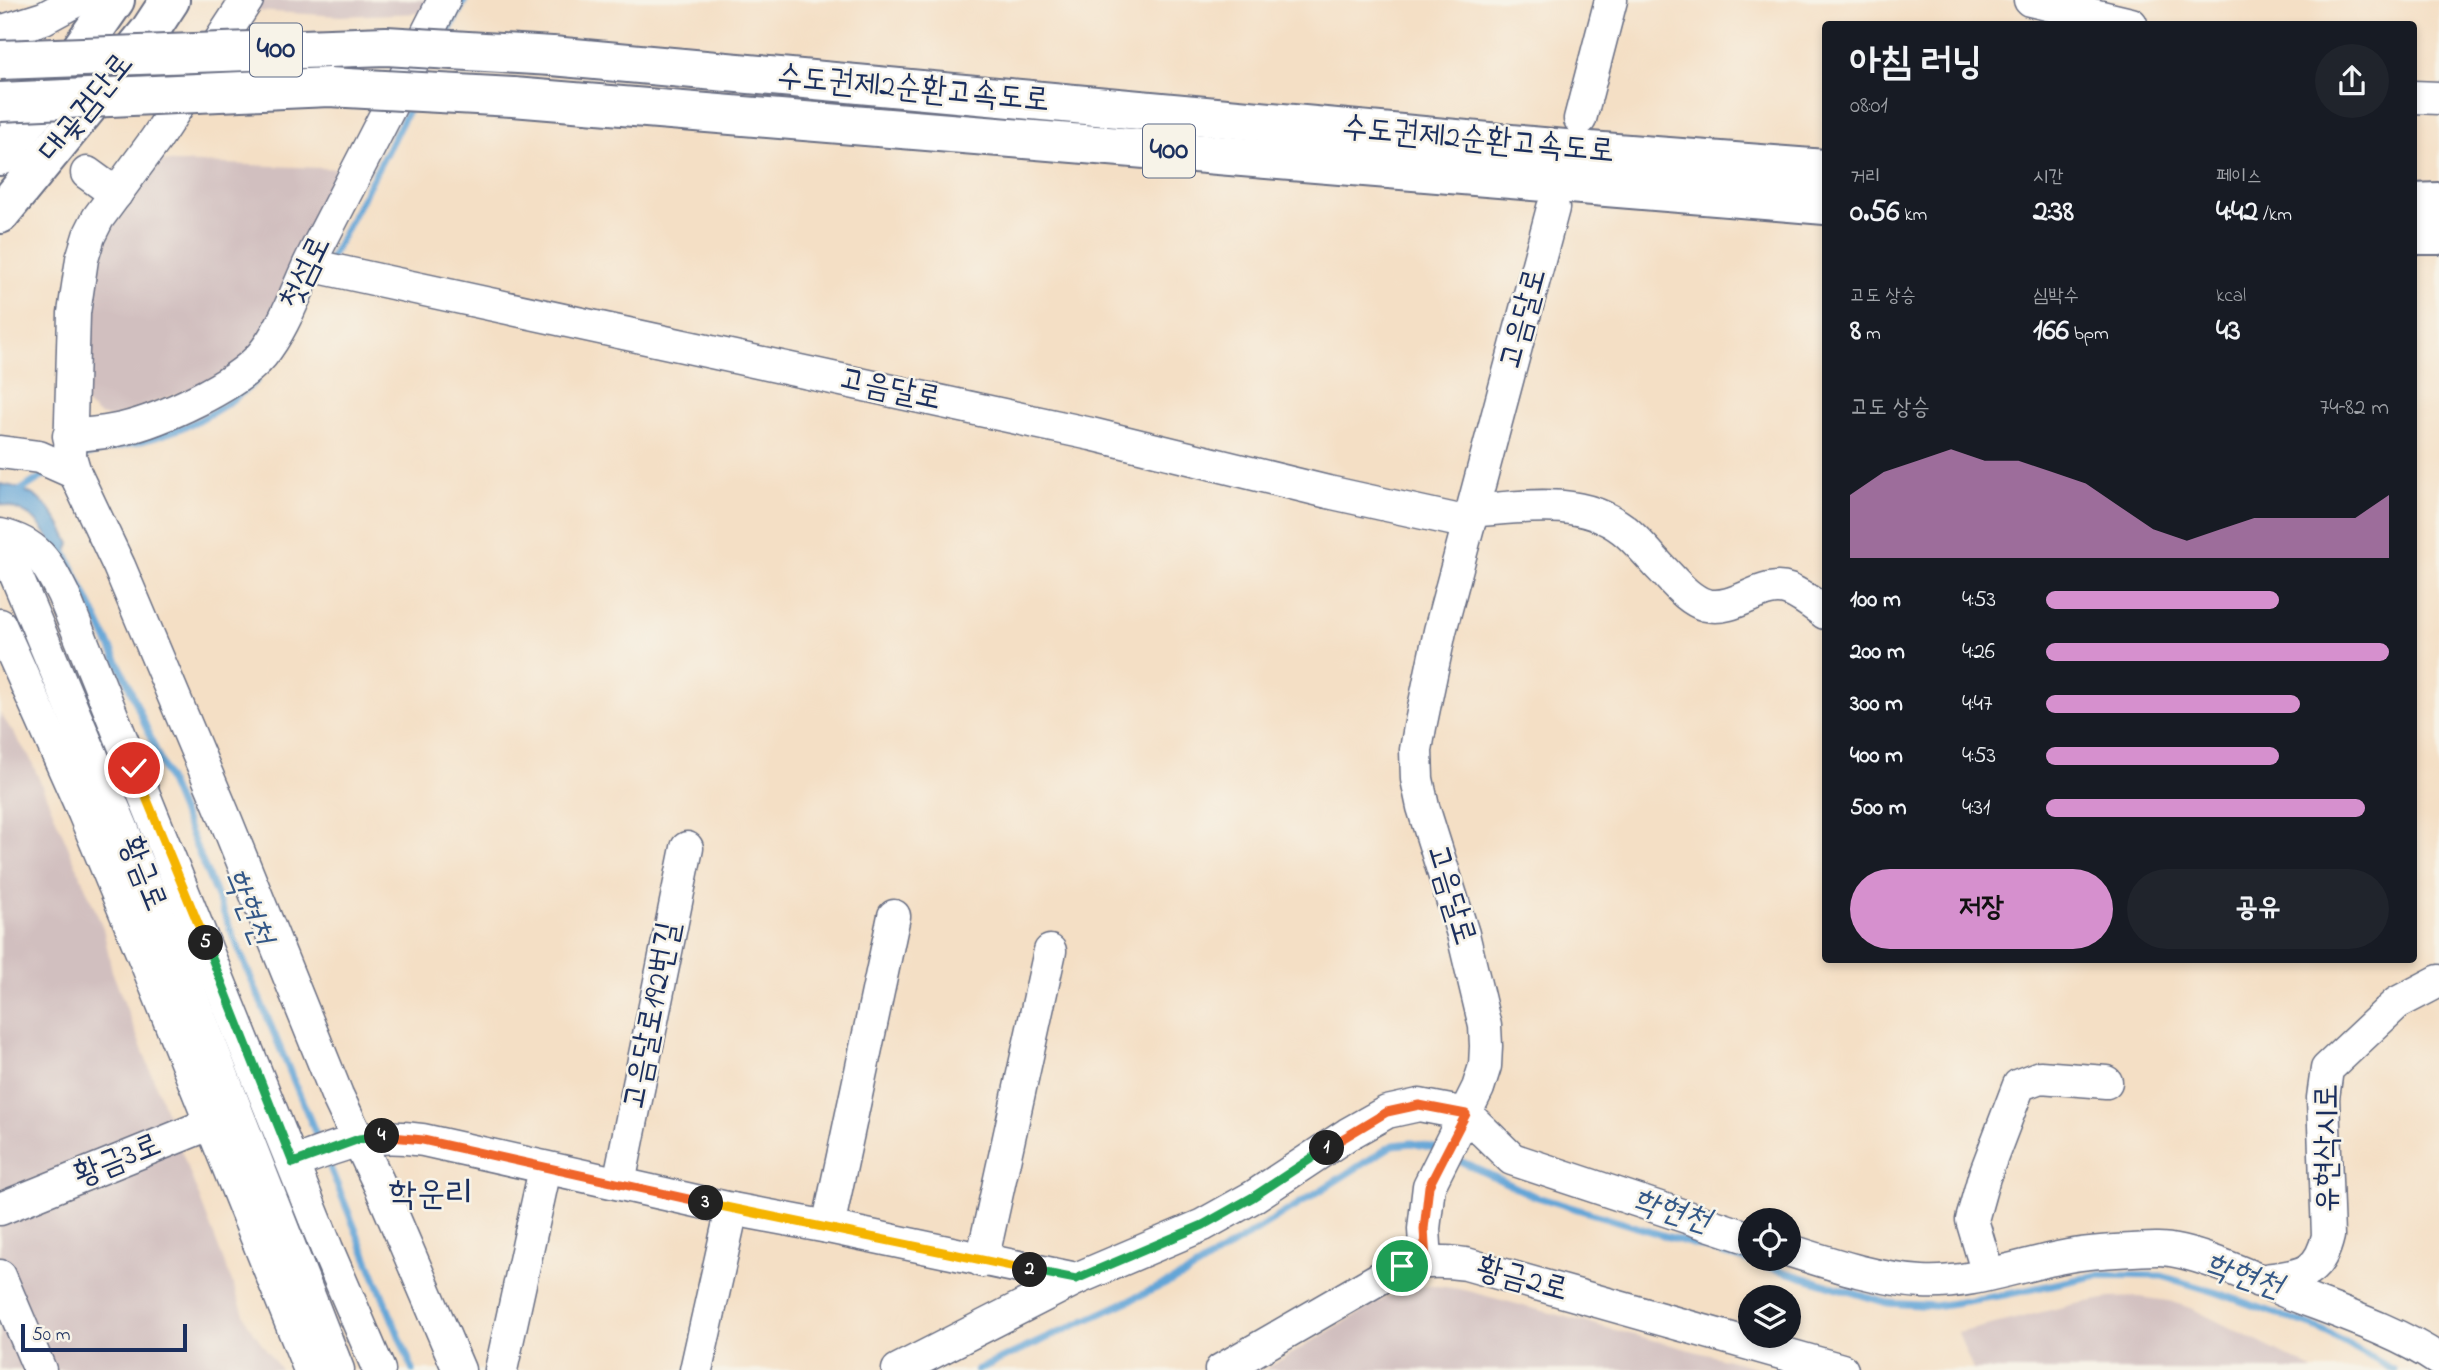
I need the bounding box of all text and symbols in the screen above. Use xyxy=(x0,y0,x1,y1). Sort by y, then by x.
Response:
road number: 400 xyxy=(250,24,302,76)
text: 아침 러닝 xyxy=(1850,36,1982,92)
street label: 대곶검단로 xyxy=(28,43,146,173)
button: share xyxy=(2315,44,2389,118)
street label: 수도권제2순환고속도로 xyxy=(775,55,1051,125)
text: 08:01 xyxy=(1850,90,1888,123)
street label: 수도권제2순환고속도로 xyxy=(1340,106,1616,176)
road number: 400 xyxy=(1143,125,1195,178)
text: 거리 xyxy=(1850,164,1881,191)
text: 시간 xyxy=(2033,164,2064,191)
text: 페이스 xyxy=(2216,164,2262,191)
text: 0.56 xyxy=(1850,191,1899,235)
text: 2:38 xyxy=(2033,191,2074,235)
text: 4:42 xyxy=(2216,191,2258,235)
text: km xyxy=(1899,202,1927,229)
text: /km xyxy=(2258,202,2292,229)
street label: 첫섬로 xyxy=(268,228,344,318)
street label: 고음달로 xyxy=(1488,263,1560,375)
text: 고도 상승 xyxy=(1850,283,1916,310)
text: 심박수 xyxy=(2033,283,2079,310)
text: kcal xyxy=(2216,283,2246,310)
text: 8 xyxy=(1850,310,1861,354)
text: 166 xyxy=(2033,310,2069,354)
text: 43 xyxy=(2216,310,2241,354)
text: m xyxy=(1861,321,1881,348)
text: bpm xyxy=(2069,321,2109,348)
street label: 고음달로 xyxy=(835,356,945,424)
text: 고도 상승 xyxy=(1850,392,1930,425)
text: 74–82 m xyxy=(2320,392,2389,425)
text: 100 m xyxy=(1850,584,1901,617)
text: 4:53 xyxy=(1962,584,1996,617)
text: 200 m xyxy=(1850,636,1905,669)
text: 4:26 xyxy=(1962,636,1995,669)
text: 300 m xyxy=(1850,688,1903,721)
text: 4:47 xyxy=(1962,688,1992,721)
pin xyxy=(104,738,164,798)
text: 400 m xyxy=(1850,740,1903,773)
text: 4:53 xyxy=(1962,740,1996,773)
icon: check xyxy=(115,749,153,787)
text: 500 m xyxy=(1850,792,1907,825)
text: 4:31 xyxy=(1962,792,1990,825)
street label: 황금로 xyxy=(106,829,178,919)
street label: 고음달로 xyxy=(1412,839,1488,951)
water label: 학현천 xyxy=(209,861,286,956)
button: 저장 xyxy=(1850,869,2113,949)
button: 공유 xyxy=(2127,869,2389,949)
street label: 고음달로192번길 xyxy=(612,918,694,1114)
pin: 5 xyxy=(188,926,224,960)
text: 5 xyxy=(200,929,211,956)
street label: 유현삭시로 xyxy=(2305,1084,2352,1212)
pin: 4 xyxy=(364,1118,400,1154)
street label: 황금3로 xyxy=(67,1122,169,1200)
text: 4 xyxy=(378,1122,385,1149)
pin: 1 xyxy=(1310,1130,1344,1166)
text: 1 xyxy=(1323,1134,1330,1161)
district label: 학운리 xyxy=(389,1170,473,1221)
water label: 학현천 xyxy=(1626,1177,1719,1248)
pin: 3 xyxy=(688,1186,724,1220)
text: 3 xyxy=(702,1189,709,1216)
map controls xyxy=(1738,1208,1801,1348)
button: locate xyxy=(1738,1208,1801,1271)
pin xyxy=(1372,1236,1432,1296)
water label: 학현천 xyxy=(2198,1242,2292,1313)
street label: 황금2로 xyxy=(1471,1245,1573,1315)
icon: arrive xyxy=(1383,1247,1421,1285)
pin: 2 xyxy=(1012,1252,1048,1288)
text: 2 xyxy=(1025,1256,1034,1283)
button: layers xyxy=(1738,1285,1801,1348)
scale bar xyxy=(21,1321,187,1353)
text: 50 m xyxy=(32,1322,71,1349)

